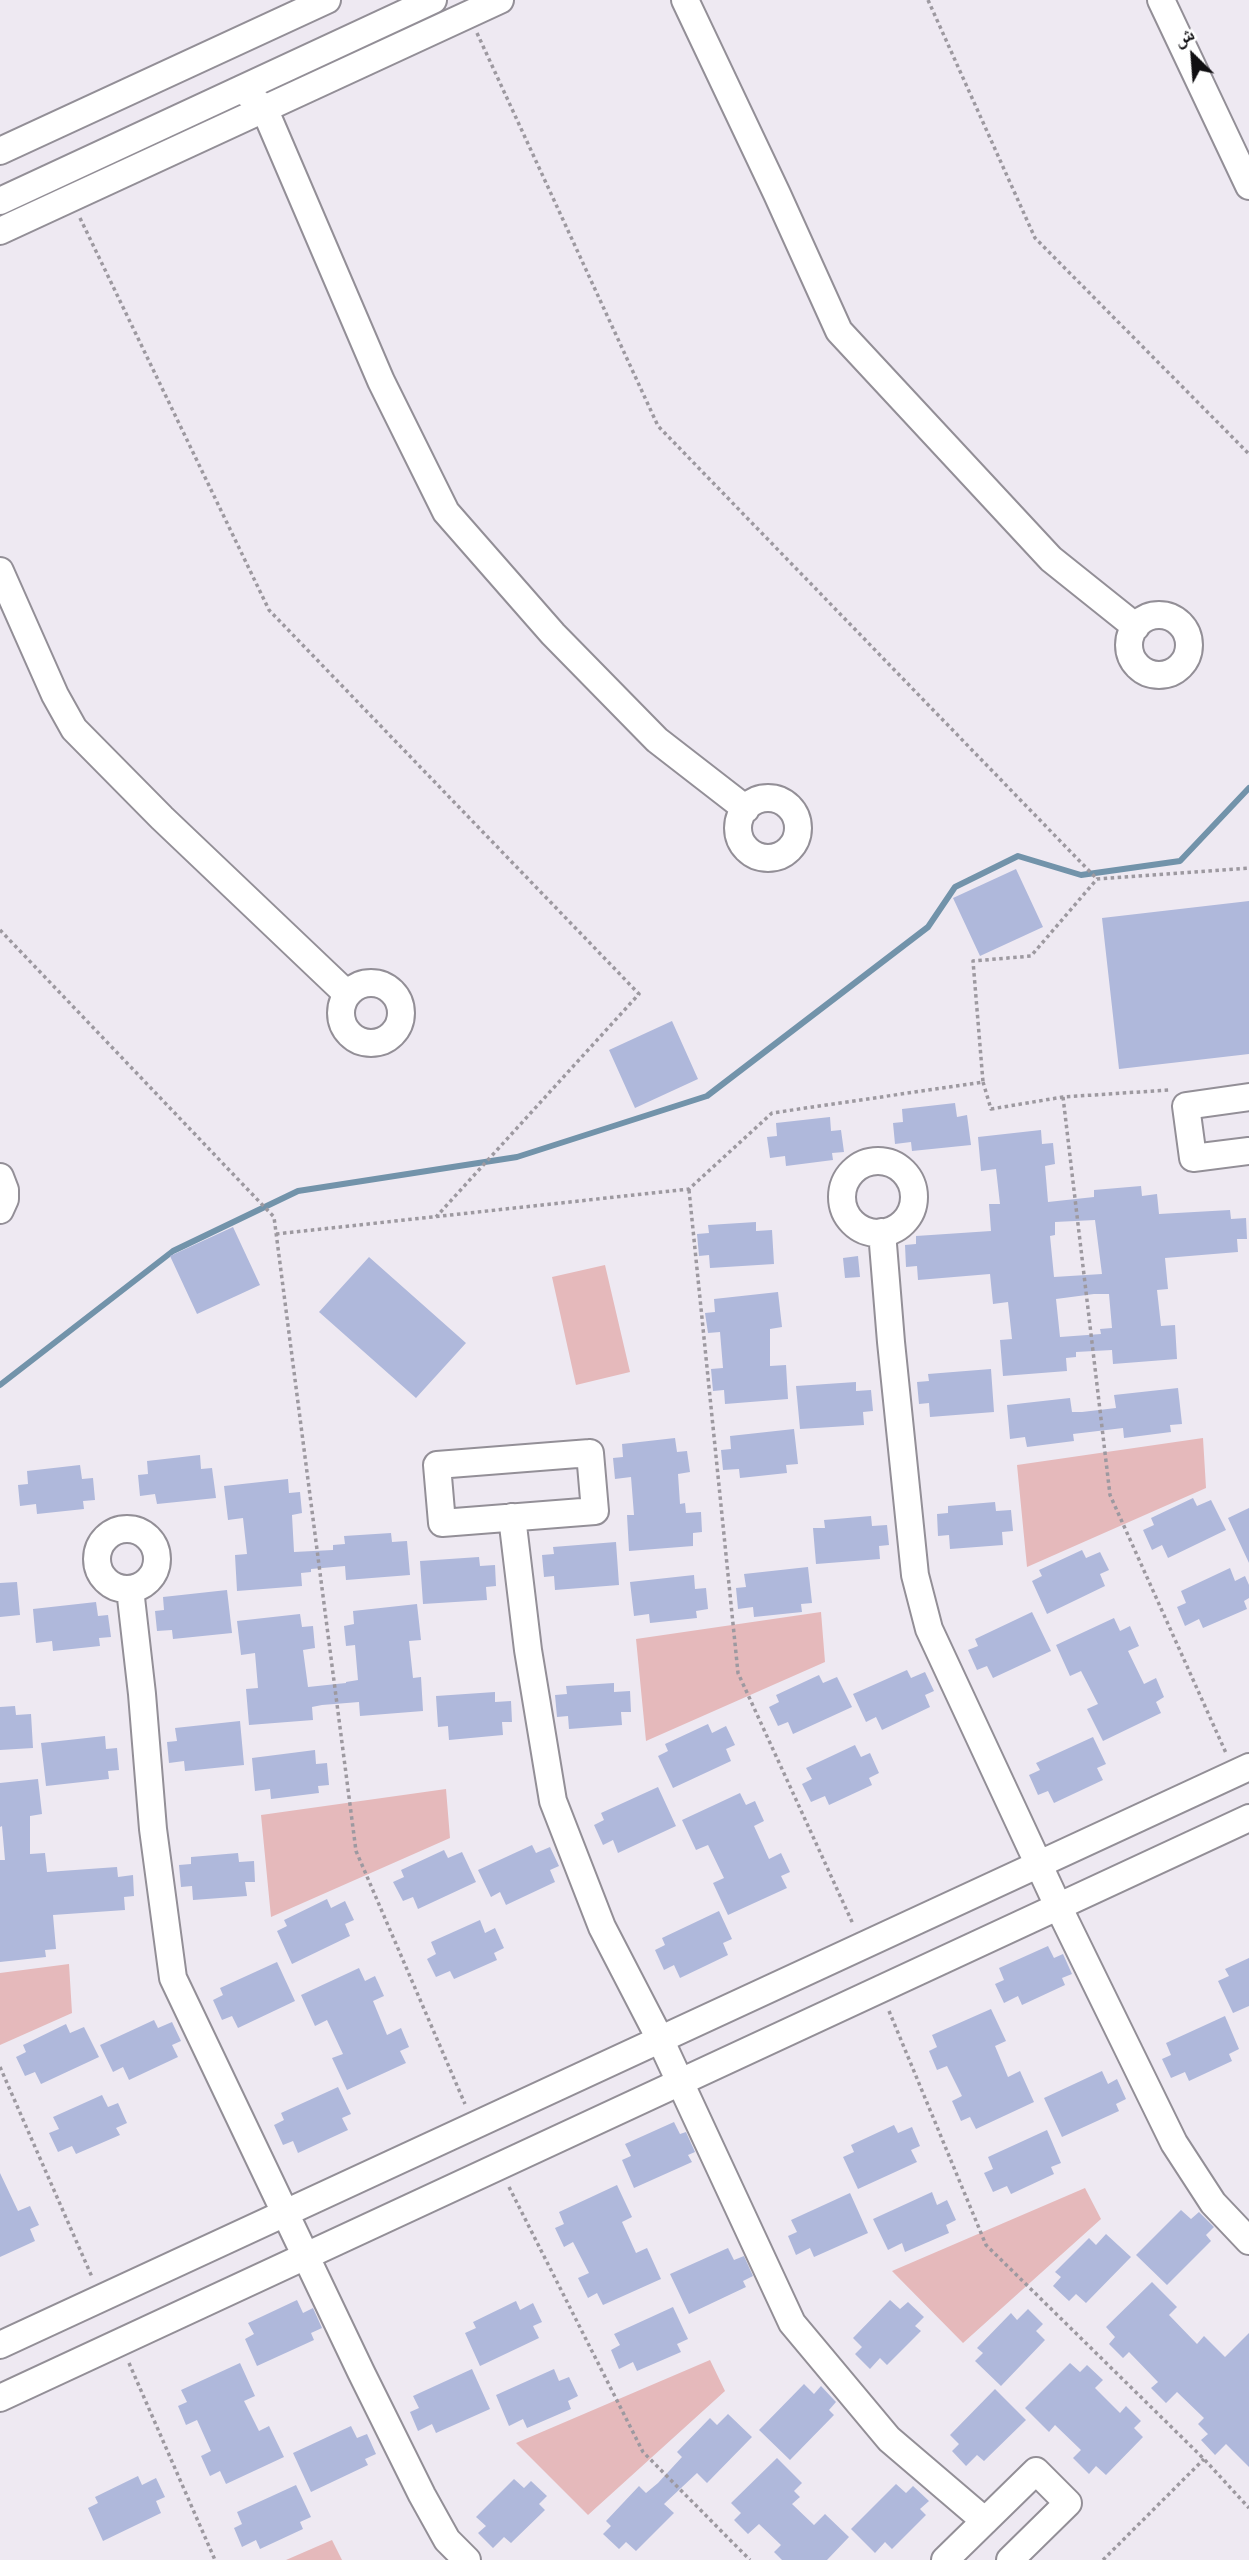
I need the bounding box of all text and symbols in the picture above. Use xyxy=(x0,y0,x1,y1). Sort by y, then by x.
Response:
north arrow xyxy=(1158,21,1228,91)
text: ش xyxy=(1170,22,1198,51)

